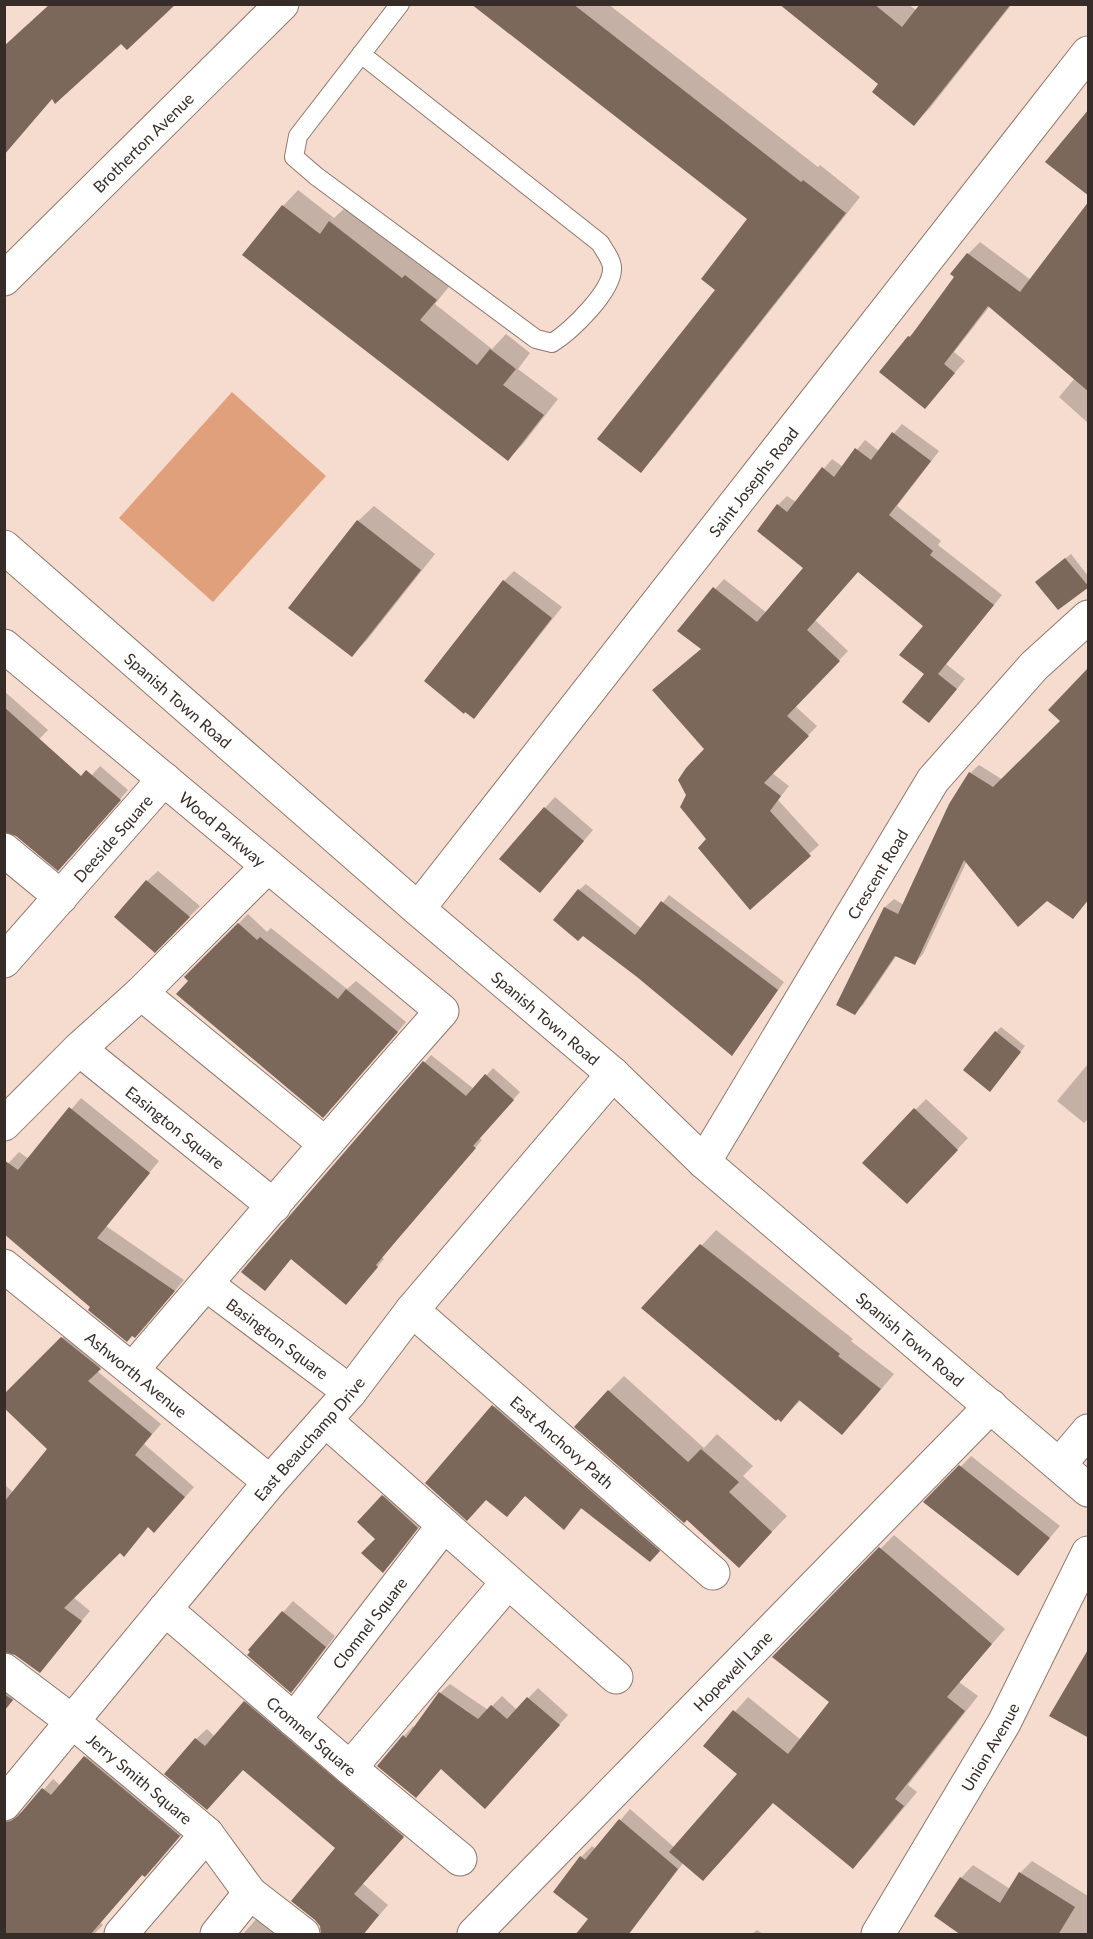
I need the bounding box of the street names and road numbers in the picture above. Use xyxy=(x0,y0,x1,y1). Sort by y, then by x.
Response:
street label: Brotherton Avenue xyxy=(88,88,197,196)
street label: Saint Josephs Road xyxy=(704,423,801,540)
street label: Spanish Town Road xyxy=(121,648,236,751)
street label: Wood Parkway xyxy=(176,787,271,870)
street label: Deeside Square xyxy=(69,790,156,885)
street label: Crescent Road xyxy=(842,825,911,922)
street label: Spanish Town Road xyxy=(489,967,604,1069)
street label: Easington Square xyxy=(122,1081,229,1172)
street label: Spanish Town Road xyxy=(853,1288,968,1390)
street label: Basington Square xyxy=(223,1294,333,1382)
street label: Ashworth Avenue xyxy=(82,1327,191,1421)
street label: East Beauchamp Drive xyxy=(249,1373,368,1504)
street label: East Anchovy Path xyxy=(507,1391,618,1492)
street label: Clomnel Square xyxy=(328,1573,410,1672)
street label: Hopewell Lane xyxy=(689,1626,776,1714)
street label: Cromnel Square xyxy=(263,1692,361,1779)
street label: Union Avenue xyxy=(956,1699,1022,1794)
street label: Jerry Smith Square xyxy=(84,1729,197,1828)

